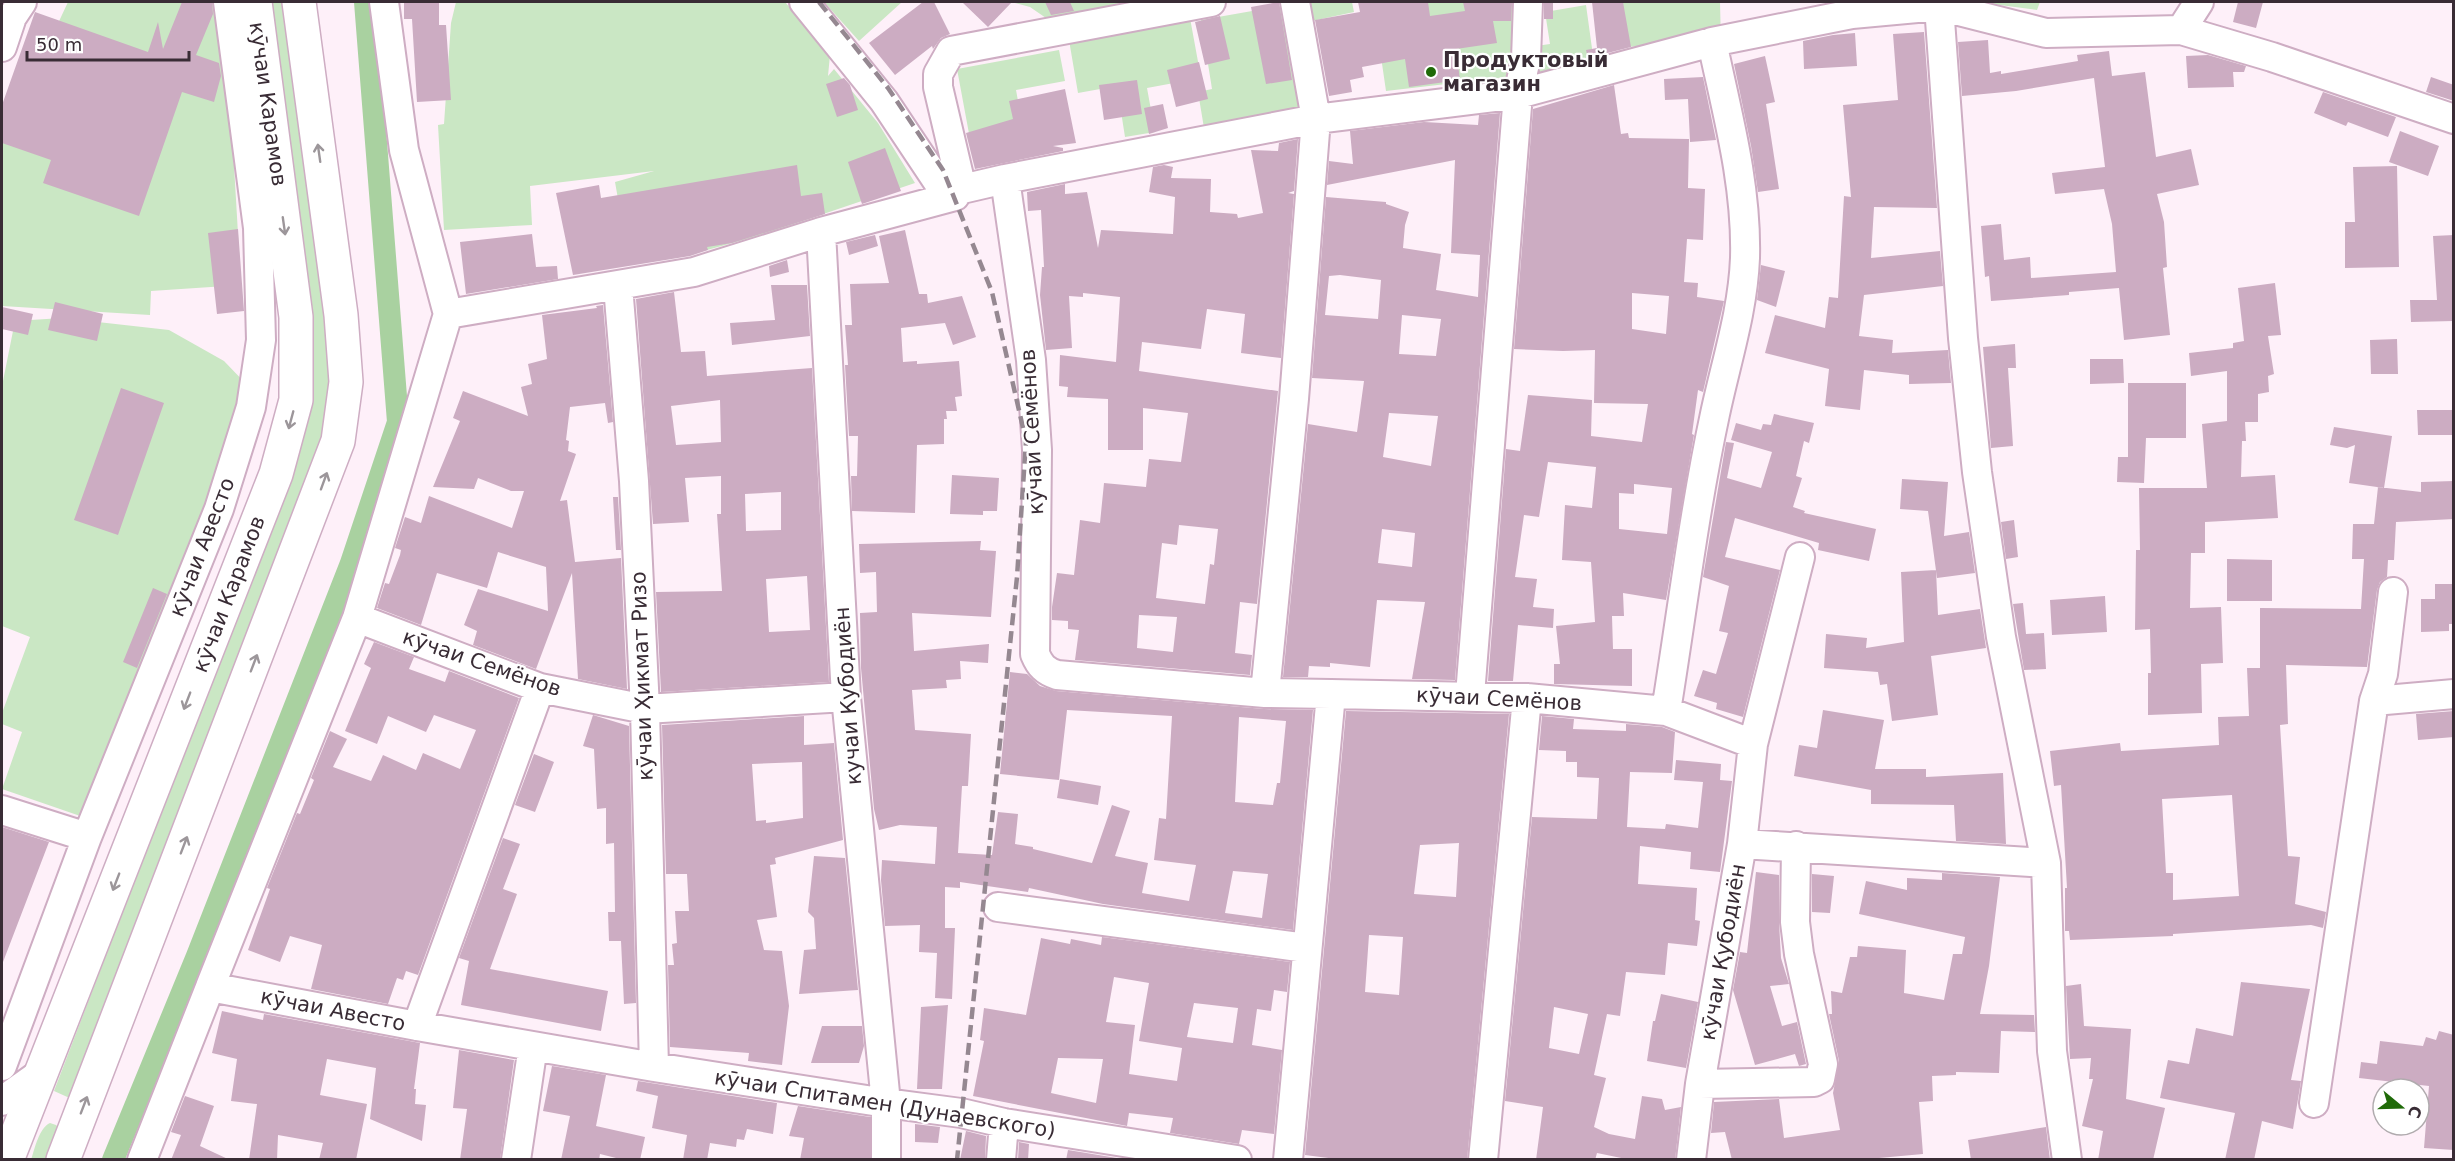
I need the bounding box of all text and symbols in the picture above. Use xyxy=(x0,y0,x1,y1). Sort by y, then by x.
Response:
street label: кӯчаи Карамов xyxy=(245,20,291,188)
scale bar xyxy=(27,24,189,62)
text: 50 m xyxy=(36,34,82,55)
place label: Продуктовый магазин xyxy=(1443,48,1609,96)
marker: Продуктовый магазин xyxy=(1424,65,1438,79)
one-way arrow xyxy=(314,144,325,163)
one-way arrow xyxy=(279,216,290,235)
street label: кӯчаи Семёнов xyxy=(1016,348,1048,516)
one-way arrow xyxy=(285,410,296,429)
one-way arrow xyxy=(320,472,331,491)
street label: кӯчаи Авесто xyxy=(164,474,240,620)
street label: кӯчаи Карамов xyxy=(188,512,270,676)
street label: кӯчаи Ҳикмат Ризо xyxy=(626,571,658,781)
street label: кучаи Кубодиён xyxy=(830,606,866,786)
street label: кӯчаи Семёнов xyxy=(400,625,564,701)
one-way arrow xyxy=(250,654,261,672)
street label: кӯчаи Семёнов xyxy=(1415,683,1583,715)
one-way arrow xyxy=(181,691,192,710)
one-way arrow xyxy=(179,836,190,854)
street label: кӯчаи Қубодиён xyxy=(1696,862,1750,1042)
one-way arrow xyxy=(110,873,121,891)
street label: кӯчаи Авесто xyxy=(259,984,407,1036)
street label: кӯчаи Спитамен (Дунаевского) xyxy=(713,1065,1057,1143)
north arrow xyxy=(2371,1077,2431,1137)
one-way arrow xyxy=(79,1096,90,1115)
text: С xyxy=(2404,1103,2426,1120)

